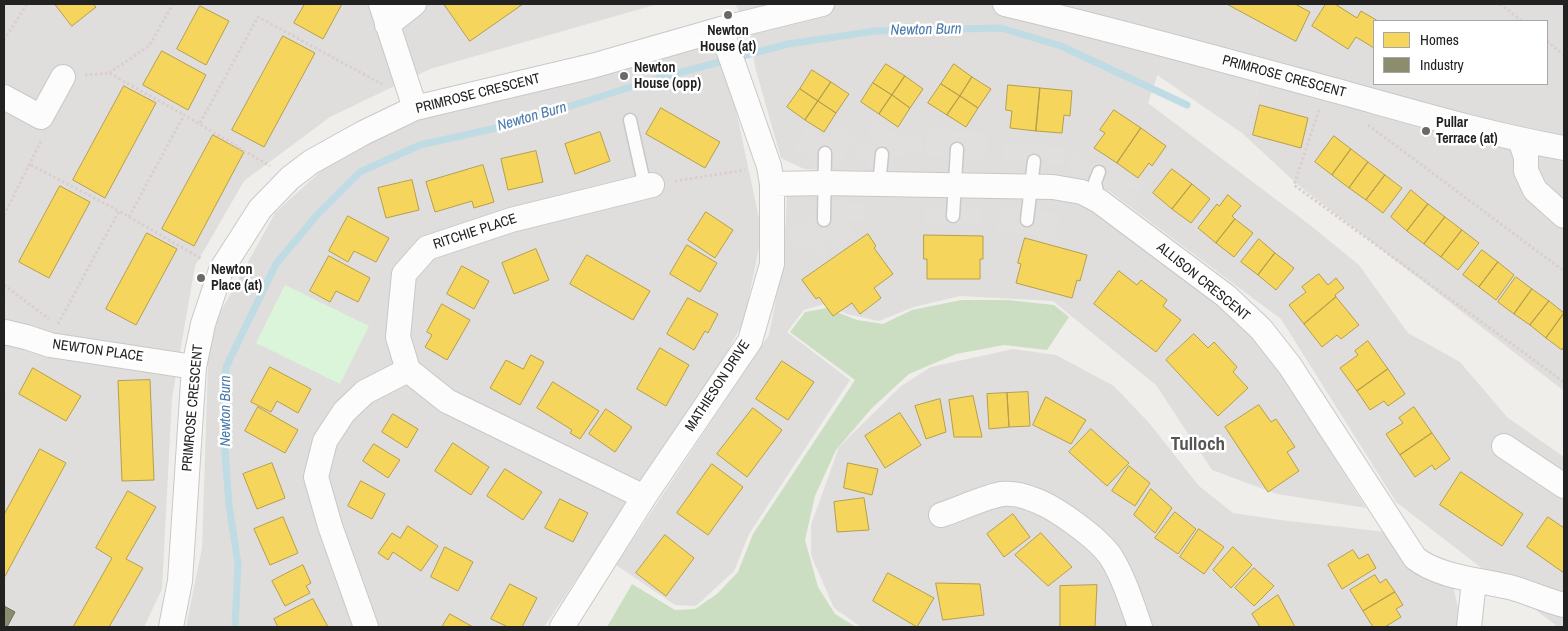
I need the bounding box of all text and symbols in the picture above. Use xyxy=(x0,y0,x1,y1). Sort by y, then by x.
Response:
marker: Newton House (at) xyxy=(722,9,734,21)
water label: Newton Burn xyxy=(890,20,962,40)
legend xyxy=(1373,20,1548,85)
place label: Newton House (at) xyxy=(700,23,756,56)
text: Homes xyxy=(1420,29,1459,50)
street label: PRIMROSE CRESCENT xyxy=(1220,52,1348,102)
text: Industry xyxy=(1420,54,1464,75)
place label: Newton House (opp) xyxy=(634,60,701,92)
street label: PRIMROSE CRESCENT xyxy=(414,70,542,118)
marker: Newton House (opp) xyxy=(618,70,630,82)
water label: Newton Burn xyxy=(495,99,569,135)
place label: Pullar Terrace (at) xyxy=(1436,115,1498,148)
marker: Pullar Terrace (at) xyxy=(1420,125,1432,137)
street label: RITCHIE PLACE xyxy=(431,211,519,253)
street label: ALLISON CRESCENT xyxy=(1153,239,1253,325)
place label: Newton Place (at) xyxy=(211,262,262,294)
marker: Newton Place (at) xyxy=(195,272,207,284)
street label: NEWTON PLACE xyxy=(51,336,145,366)
street label: MATHIESON DRIVE xyxy=(682,337,754,435)
street label: PRIMROSE CRESCENT xyxy=(179,344,207,472)
water label: Newton Burn xyxy=(217,375,235,447)
district label: Tulloch xyxy=(1171,434,1225,456)

